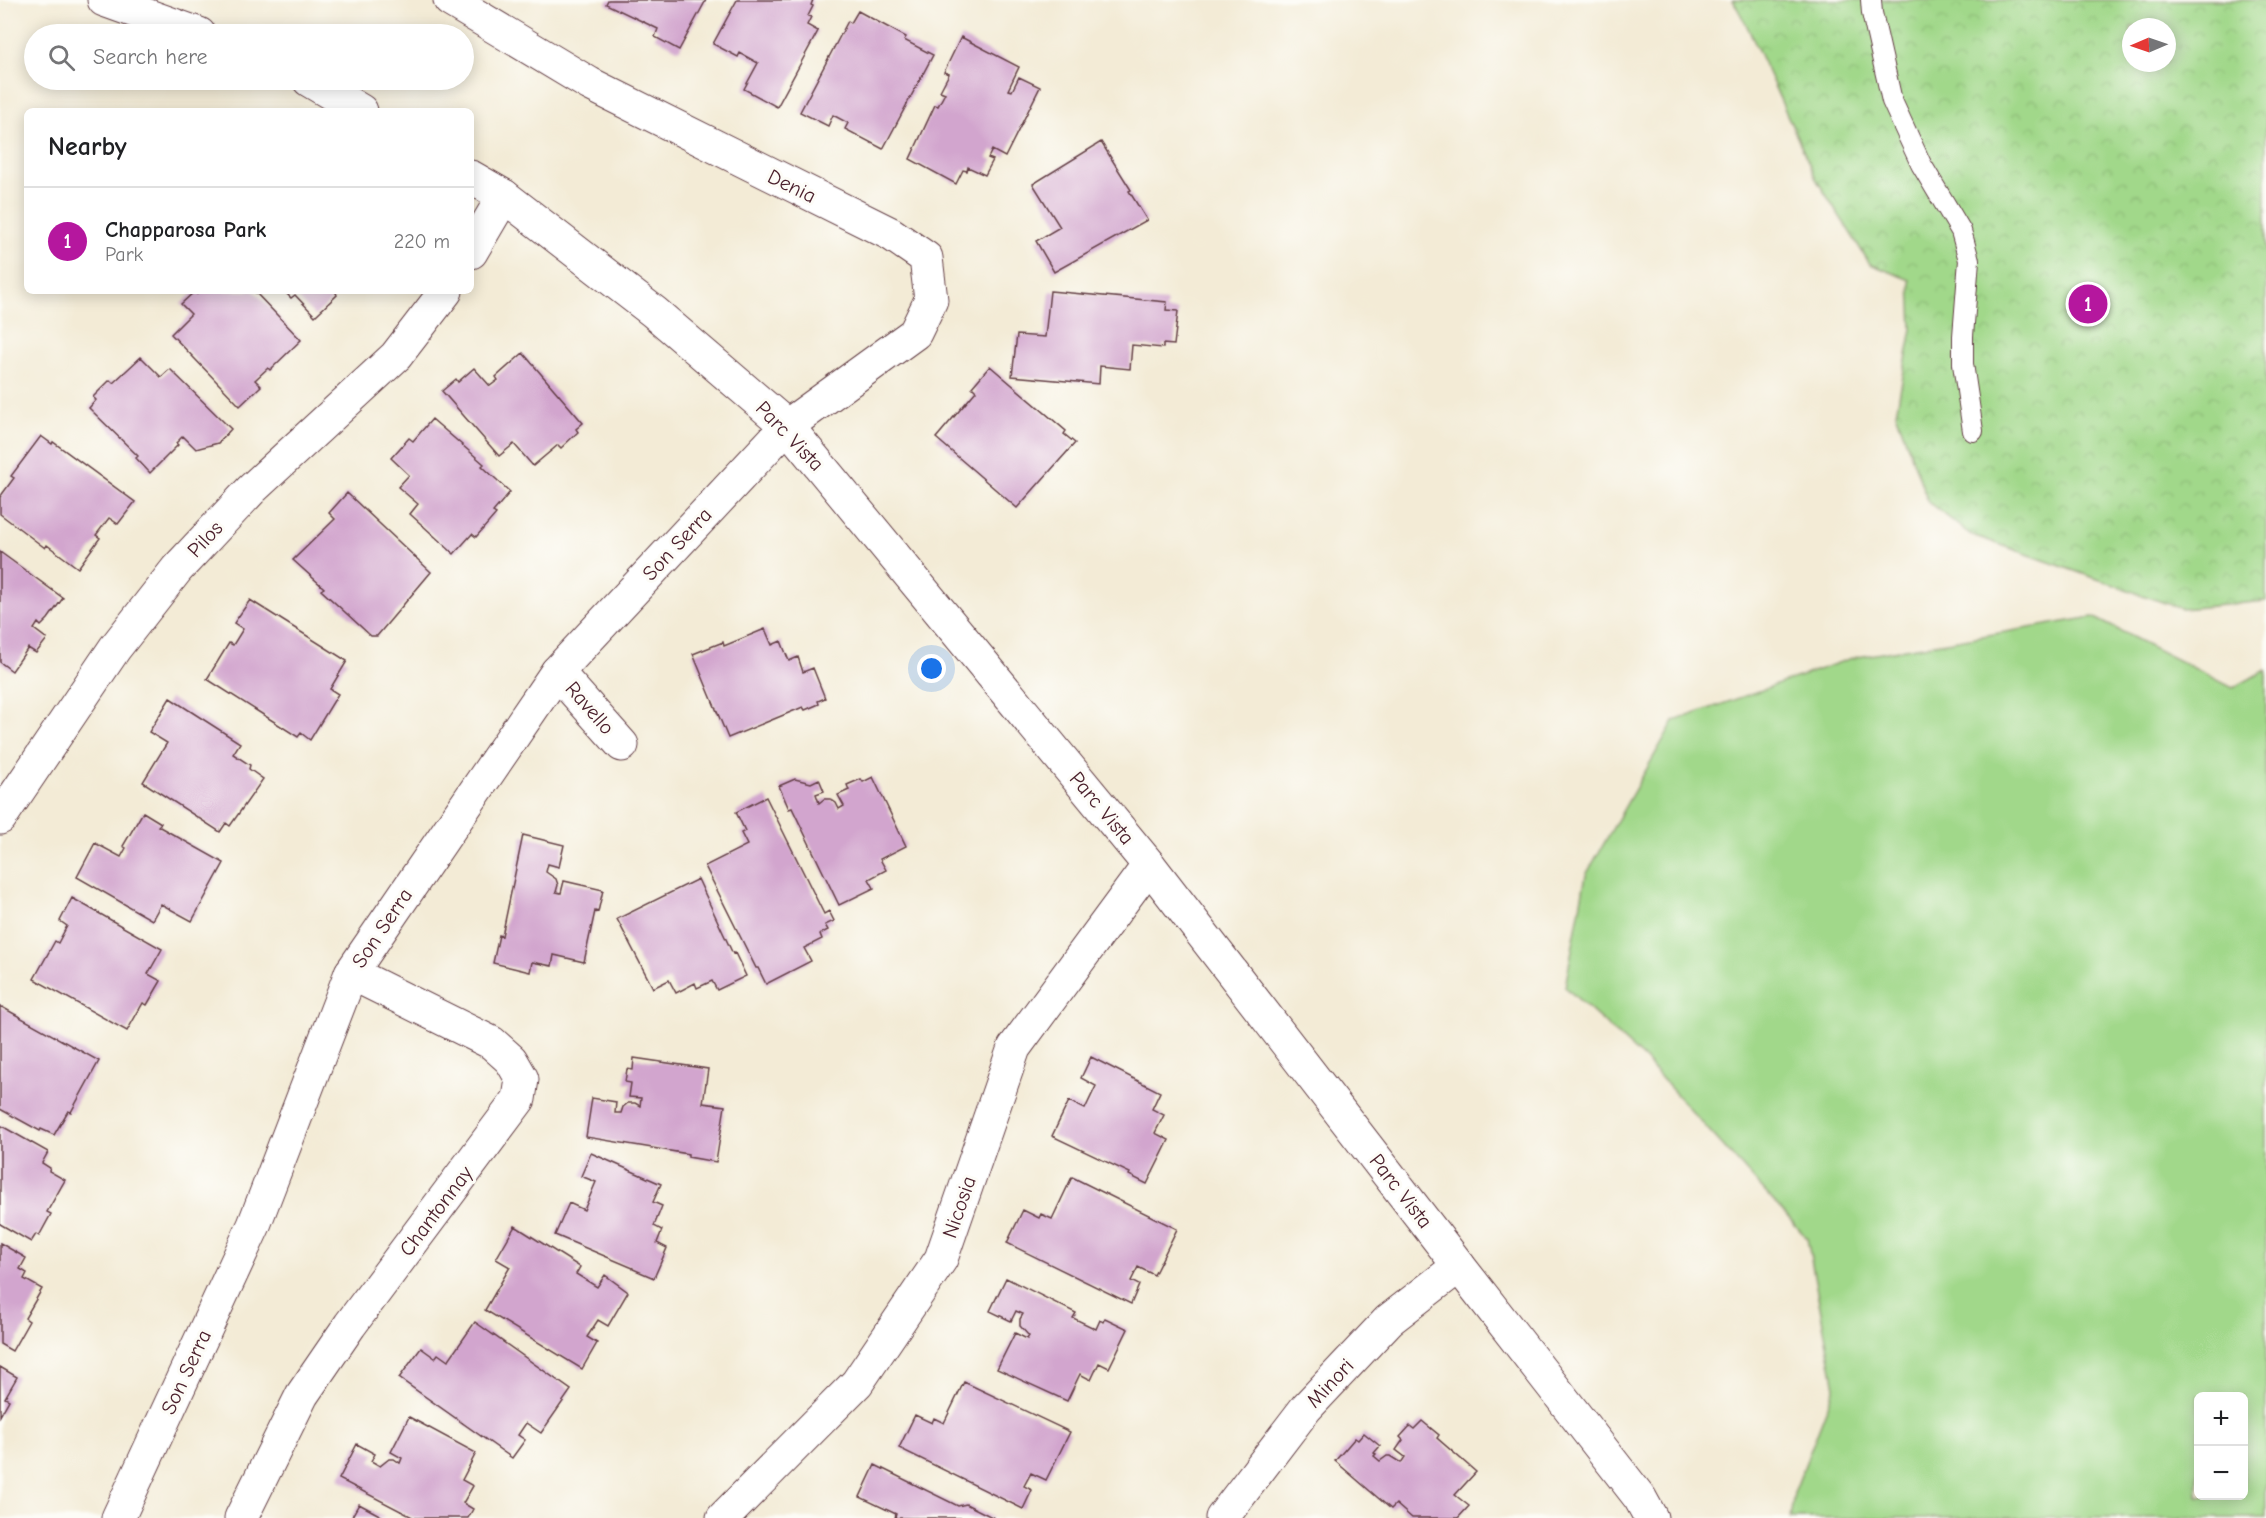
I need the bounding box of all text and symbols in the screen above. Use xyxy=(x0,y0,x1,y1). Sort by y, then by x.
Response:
north arrow xyxy=(2122,18,2176,72)
search box xyxy=(24,24,474,90)
icon: search xyxy=(45,41,78,74)
text: Search here xyxy=(93,44,208,70)
text: Nearby xyxy=(48,132,127,162)
street label: Denia xyxy=(764,164,820,208)
text: Chapparosa Park xyxy=(105,217,266,243)
text: 1 xyxy=(64,230,71,253)
text: 220 m xyxy=(394,230,450,253)
text: Park xyxy=(105,243,143,266)
pin: 1 xyxy=(2068,282,2108,326)
street label: Parc Vista xyxy=(751,396,829,476)
street label: Son Serra xyxy=(637,503,717,585)
street label: Pilos xyxy=(182,516,228,562)
your location xyxy=(917,654,946,683)
street label: Ravello xyxy=(561,677,619,739)
street label: Parc Vista xyxy=(1065,767,1139,849)
street label: Son Serra xyxy=(347,884,417,972)
street label: Parc Vista xyxy=(1365,1149,1437,1233)
street label: Chantonnay xyxy=(394,1161,478,1261)
street label: Nicosia xyxy=(937,1173,981,1241)
street label: Son Serra xyxy=(156,1326,216,1418)
street label: Minori xyxy=(1301,1354,1359,1412)
map controls xyxy=(2194,1392,2248,1500)
button: + xyxy=(2194,1392,2248,1446)
button: − xyxy=(2194,1446,2248,1500)

